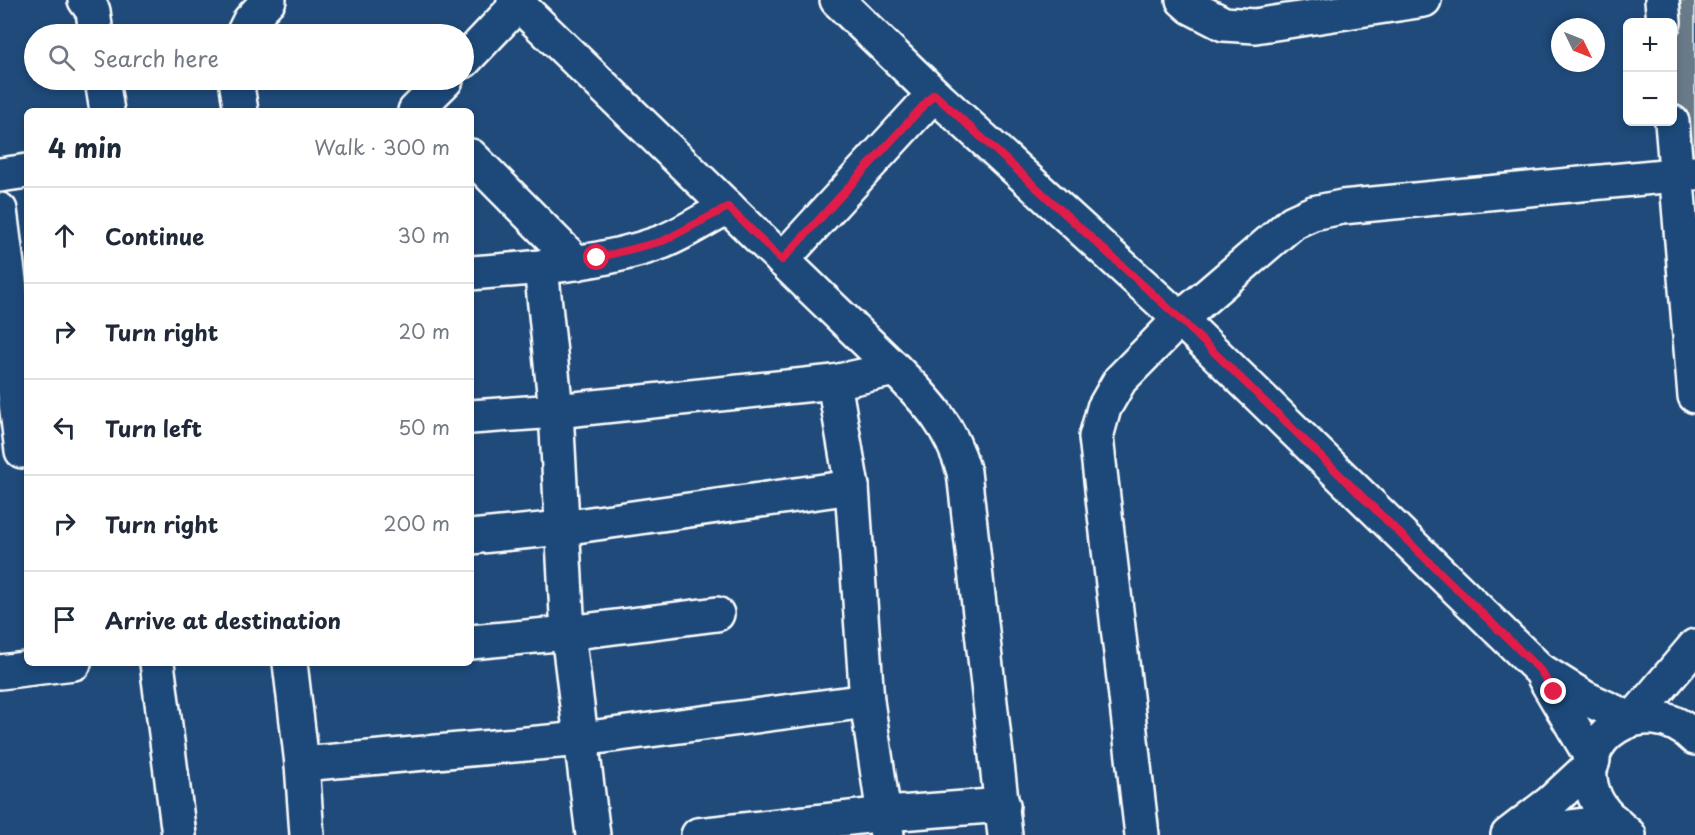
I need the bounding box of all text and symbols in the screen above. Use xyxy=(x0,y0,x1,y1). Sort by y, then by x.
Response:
north arrow xyxy=(1551,18,1605,72)
map controls xyxy=(1623,18,1677,126)
button: + xyxy=(1623,18,1677,72)
search box xyxy=(24,24,474,90)
icon: search xyxy=(45,41,78,74)
text: Search here xyxy=(93,41,219,74)
button: − xyxy=(1623,72,1677,126)
text: 4 min xyxy=(48,128,122,167)
text: Walk · 300 m xyxy=(314,132,450,162)
icon: ahead xyxy=(48,219,81,252)
text: Continue xyxy=(105,219,204,252)
text: 30 m xyxy=(397,220,450,250)
route start xyxy=(583,244,609,270)
icon: right xyxy=(48,315,81,348)
text: Turn right xyxy=(105,315,218,348)
text: 20 m xyxy=(398,316,450,346)
icon: left xyxy=(48,411,81,444)
text: Turn left xyxy=(105,411,202,444)
text: 50 m xyxy=(398,412,450,442)
icon: right xyxy=(48,507,81,540)
text: Turn right xyxy=(105,507,218,540)
text: 200 m xyxy=(383,508,450,538)
icon: arrive xyxy=(48,603,81,636)
text: Arrive at destination xyxy=(105,603,341,636)
route end xyxy=(1540,678,1566,704)

